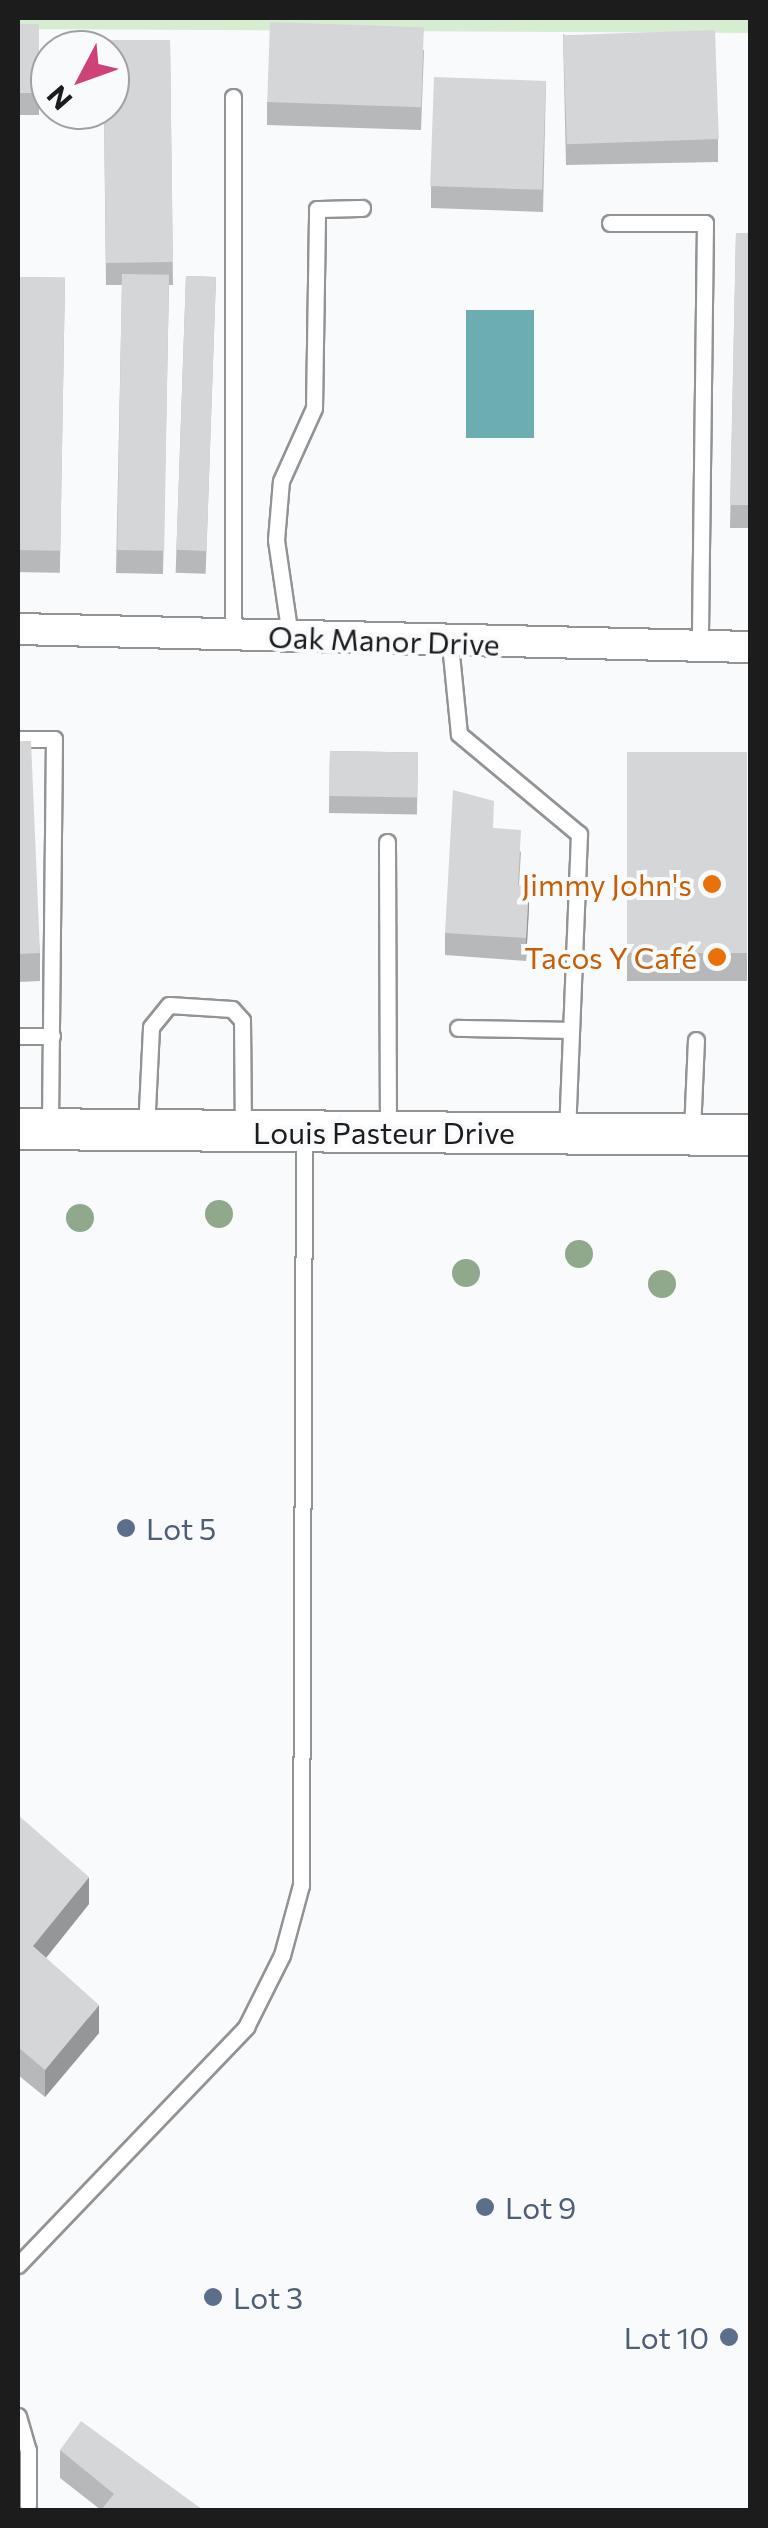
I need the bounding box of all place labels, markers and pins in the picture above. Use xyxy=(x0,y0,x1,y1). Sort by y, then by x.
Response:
place label: Jimmy John's xyxy=(522,866,692,902)
marker: Jimmy John's xyxy=(701,873,723,895)
place label: Tacos Y Café xyxy=(524,939,697,975)
marker: Tacos Y Café xyxy=(706,946,728,968)
place label: Lot 5 xyxy=(146,1510,216,1546)
marker: Lot 5 xyxy=(115,1517,137,1539)
place label: Lot 9 xyxy=(505,2189,576,2225)
marker: Lot 9 xyxy=(474,2196,496,2218)
place label: Lot 3 xyxy=(233,2279,303,2315)
marker: Lot 3 xyxy=(202,2286,224,2308)
place label: Lot 10 xyxy=(624,2319,709,2355)
marker: Lot 10 xyxy=(718,2326,740,2348)

